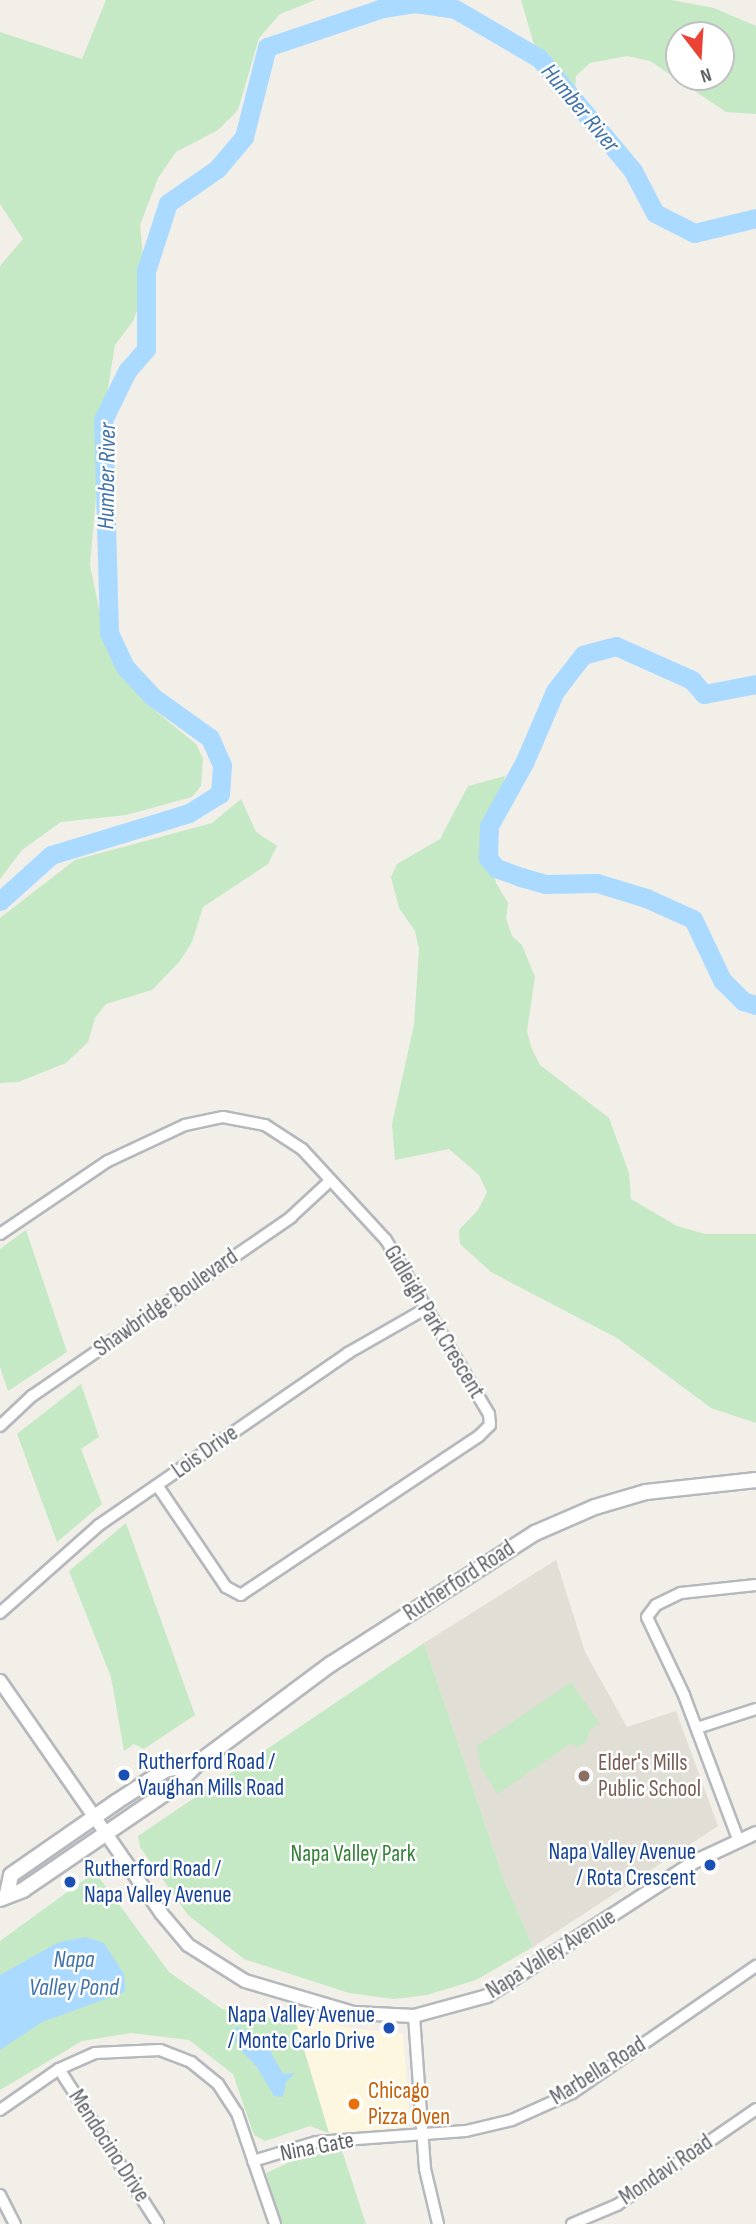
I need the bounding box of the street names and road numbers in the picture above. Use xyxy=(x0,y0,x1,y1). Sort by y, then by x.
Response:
street label: Gidleigh Park Crescent xyxy=(378,1241,490,1403)
street label: Shawbridge Boulevard xyxy=(89,1243,243,1363)
street label: Lois Drive xyxy=(167,1419,243,1485)
street label: Rutherford Road xyxy=(398,1535,520,1627)
street label: Napa Valley Avenue xyxy=(481,1903,621,2005)
street label: Marbella Road xyxy=(545,2031,651,2111)
street label: Mendocino Drive xyxy=(62,2085,156,2207)
street label: Nina Gate xyxy=(278,2126,356,2168)
street label: Mondavi Road xyxy=(614,2129,718,2211)

